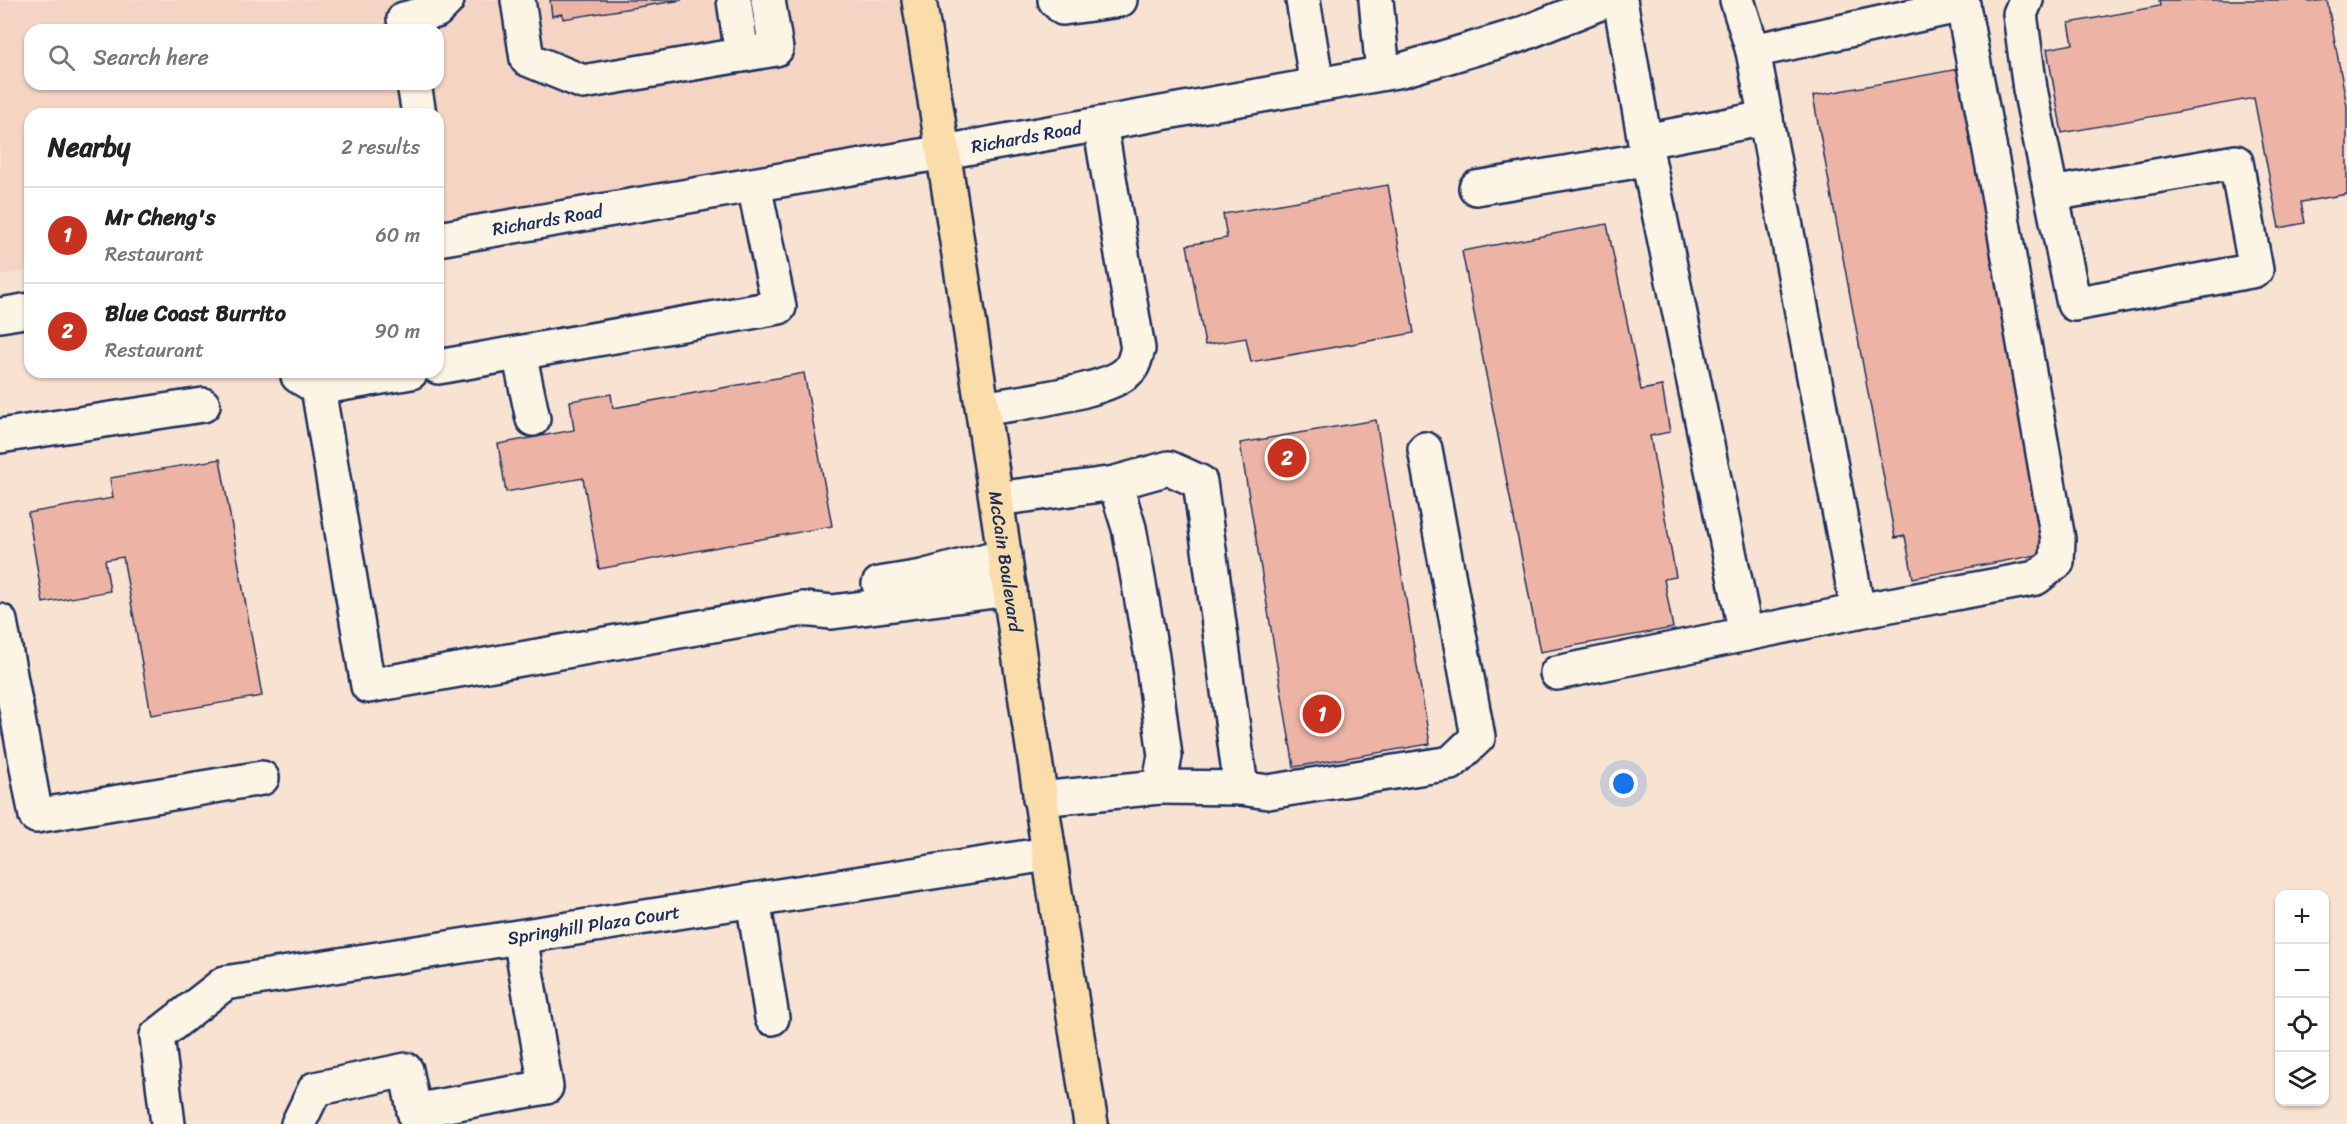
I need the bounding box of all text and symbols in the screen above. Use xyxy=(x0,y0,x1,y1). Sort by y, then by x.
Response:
search box xyxy=(24,24,444,90)
text: Search here xyxy=(93,38,209,77)
icon: search xyxy=(45,41,78,74)
street label: Richards Road xyxy=(969,111,1086,163)
text: Nearby xyxy=(48,124,130,170)
text: 2 results xyxy=(341,130,420,165)
street label: Richards Road xyxy=(490,195,607,245)
text: Mr Cheng's xyxy=(105,198,216,237)
text: 1 xyxy=(63,218,72,253)
text: 60 m xyxy=(375,218,420,253)
text: Restaurant xyxy=(105,237,204,272)
text: Blue Coast Burrito xyxy=(105,294,286,333)
text: 2 xyxy=(62,314,73,349)
text: 90 m xyxy=(375,314,420,349)
text: Restaurant xyxy=(105,333,204,368)
pin: 2 xyxy=(1268,436,1306,480)
street label: McCain Boulevard xyxy=(979,489,1032,636)
pin: 1 xyxy=(1302,692,1342,736)
your location xyxy=(1609,769,1638,798)
map controls xyxy=(2275,890,2329,1106)
button: + xyxy=(2275,890,2329,944)
street label: Springhill Plaza Court xyxy=(505,896,682,954)
button: − xyxy=(2275,944,2329,998)
button: locate xyxy=(2275,998,2329,1052)
button: layers xyxy=(2275,1052,2329,1106)

